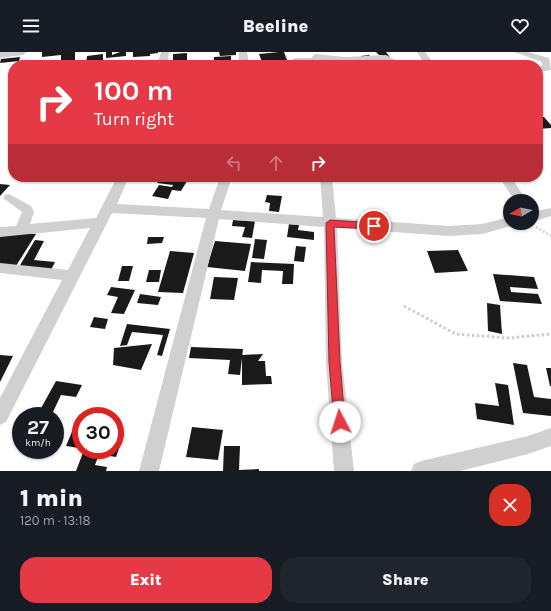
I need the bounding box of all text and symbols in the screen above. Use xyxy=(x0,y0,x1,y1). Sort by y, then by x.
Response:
icon: menu xyxy=(20,15,42,37)
text: Beeline xyxy=(243,15,308,37)
icon: heart xyxy=(509,15,531,37)
text: 100 m xyxy=(94,74,173,107)
icon: right xyxy=(28,76,80,128)
text: Turn right xyxy=(94,108,174,130)
icon: left xyxy=(223,152,245,174)
icon: ahead xyxy=(265,152,287,174)
icon: right xyxy=(307,152,329,174)
north arrow xyxy=(503,194,539,230)
map controls xyxy=(503,194,539,230)
pin xyxy=(357,209,391,243)
icon: arrive xyxy=(363,215,385,237)
position arrow xyxy=(319,401,361,443)
speed limit sign: 30 xyxy=(72,407,124,459)
text: 27 xyxy=(27,416,49,439)
text: km/h xyxy=(25,437,51,449)
text: 1 min xyxy=(20,484,83,512)
button: close xyxy=(489,484,531,526)
text: 120 m · 13:18 xyxy=(20,513,91,528)
button: Exit xyxy=(20,557,272,603)
button: Share xyxy=(280,557,531,603)

